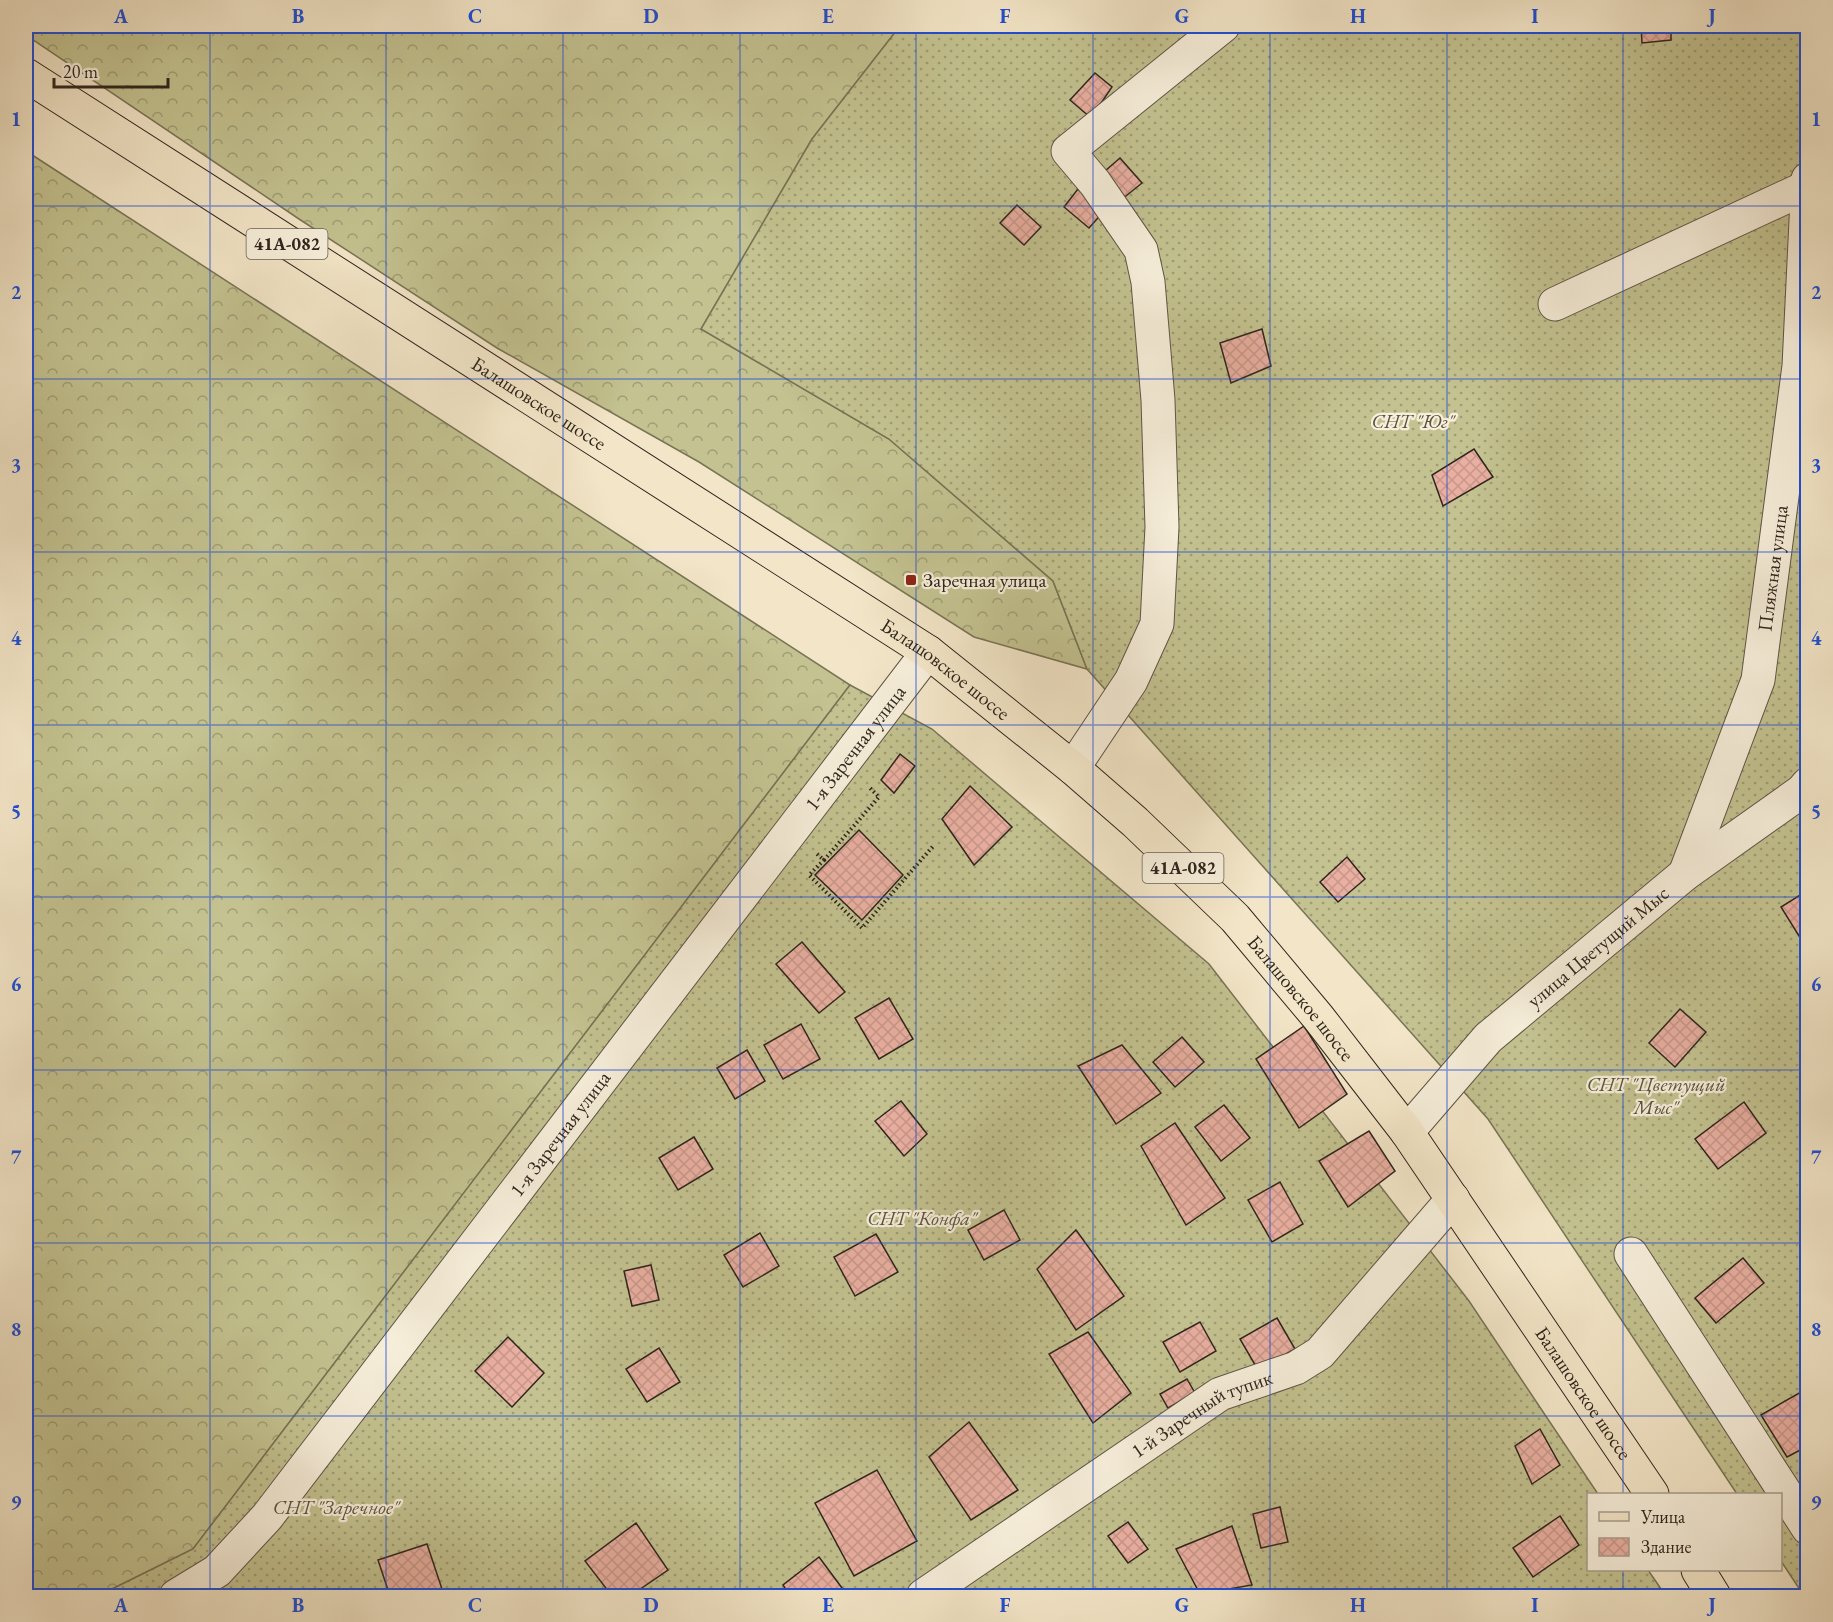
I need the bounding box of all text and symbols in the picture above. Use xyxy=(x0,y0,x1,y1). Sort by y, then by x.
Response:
text: A xyxy=(113,3,129,29)
text: B xyxy=(292,3,304,29)
text: C xyxy=(468,3,482,29)
text: D xyxy=(643,3,659,29)
text: E xyxy=(822,3,834,29)
text: F xyxy=(1000,3,1011,29)
text: G xyxy=(1175,3,1189,29)
text: H xyxy=(1350,3,1366,29)
text: I xyxy=(1531,3,1539,29)
text: J xyxy=(1706,3,1716,29)
scale bar xyxy=(54,51,168,89)
text: 20 m xyxy=(63,60,98,83)
text: 1 xyxy=(11,106,21,132)
text: 1 xyxy=(1811,106,1821,132)
road number: 41А-082 xyxy=(246,229,328,259)
text: 2 xyxy=(11,279,22,305)
text: 2 xyxy=(1811,279,1822,305)
street label: Балашовское шоссе xyxy=(467,350,612,456)
park label: СНТ "Юг" xyxy=(1372,408,1457,434)
text: 3 xyxy=(11,452,21,478)
text: 3 xyxy=(1811,452,1821,478)
street label: Пляжная улица xyxy=(1751,503,1794,633)
place label: Заречная улица xyxy=(923,567,1046,593)
marker: Заречная улица xyxy=(904,573,918,587)
street label: Балашовское шоссе xyxy=(876,612,1016,726)
text: 4 xyxy=(11,625,22,651)
text: 4 xyxy=(1811,625,1822,651)
street label: 1-я Заречная улица xyxy=(799,679,911,816)
text: 5 xyxy=(11,798,21,824)
text: 5 xyxy=(1811,798,1821,824)
road number: 41А-082 xyxy=(1142,853,1224,883)
street label: улица Цветущий Мыс xyxy=(1522,880,1674,1013)
street label: Балашовское шоссе xyxy=(1242,930,1360,1066)
text: 6 xyxy=(11,971,22,997)
text: 6 xyxy=(1811,971,1822,997)
street label: 1-я Заречная улица xyxy=(504,1066,616,1202)
park label: СНТ "Цветущий Мыс" xyxy=(1587,1071,1725,1120)
text: 7 xyxy=(11,1144,22,1170)
text: 7 xyxy=(1811,1144,1822,1170)
park label: СНТ "Конфа" xyxy=(867,1205,979,1231)
text: 8 xyxy=(11,1316,21,1342)
text: 8 xyxy=(1811,1316,1821,1342)
street label: Балашовское шоссе xyxy=(1529,1321,1638,1465)
street label: 1-й Заречный тупик xyxy=(1126,1364,1276,1464)
text: 9 xyxy=(11,1489,22,1515)
text: 9 xyxy=(1811,1489,1822,1515)
legend xyxy=(1587,1493,1782,1571)
park label: СНТ "Заречное" xyxy=(273,1494,402,1520)
text: Улица xyxy=(1640,1505,1686,1528)
text: Здание xyxy=(1641,1535,1691,1558)
text: A xyxy=(113,1592,129,1618)
text: B xyxy=(292,1592,304,1618)
text: C xyxy=(468,1592,482,1618)
text: D xyxy=(643,1592,659,1618)
text: E xyxy=(822,1592,834,1618)
text: F xyxy=(1000,1592,1011,1618)
text: G xyxy=(1175,1592,1189,1618)
text: H xyxy=(1350,1592,1366,1618)
text: I xyxy=(1531,1592,1539,1618)
text: J xyxy=(1706,1592,1716,1618)

